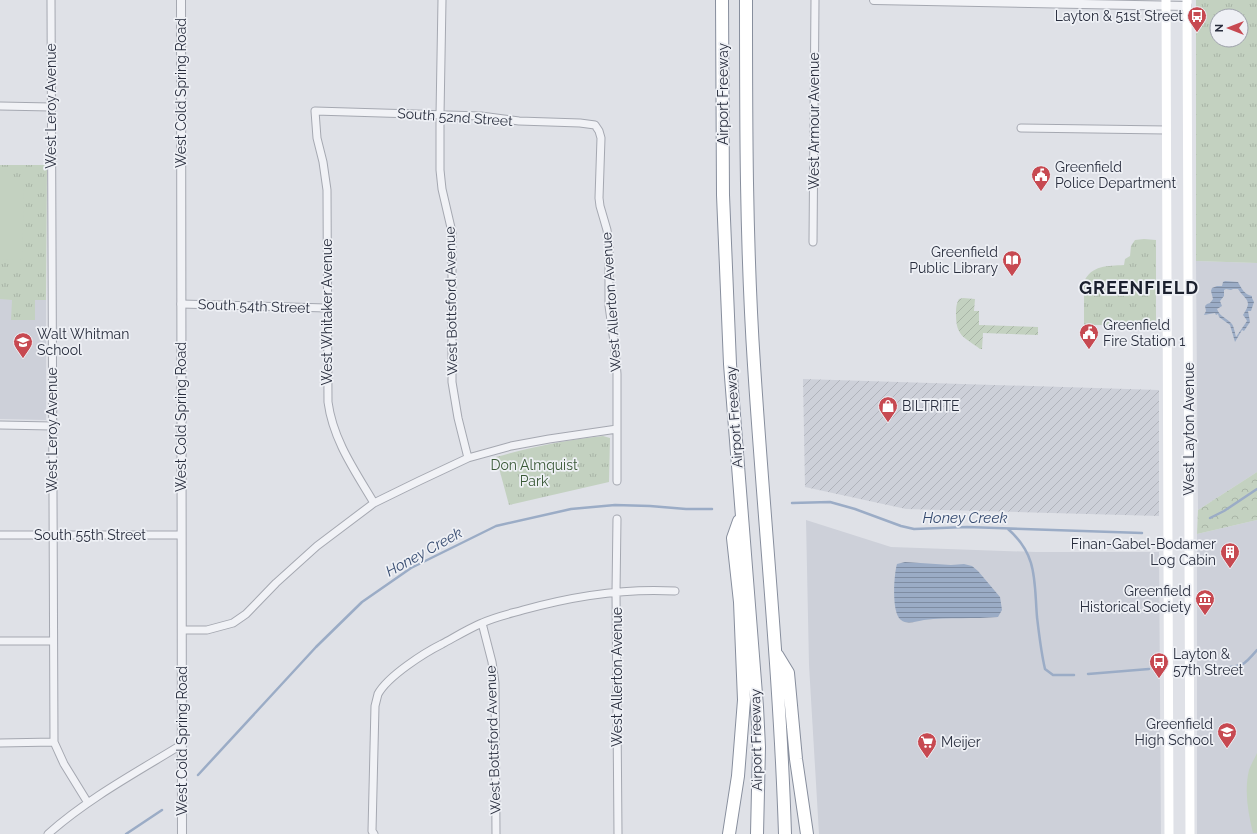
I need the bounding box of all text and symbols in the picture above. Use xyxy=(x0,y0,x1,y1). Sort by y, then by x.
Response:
bus stop icon: Layton & 51st Street xyxy=(1186,5,1208,33)
place label: Layton & 51st Street xyxy=(1055,8,1183,24)
north arrow xyxy=(1209,8,1249,48)
street label: West Cold Spring Road xyxy=(173,18,189,168)
text: N xyxy=(1213,24,1226,32)
street label: Airport Freeway xyxy=(715,42,731,145)
street label: West Leroy Avenue xyxy=(43,43,59,169)
street label: West Armour Avenue xyxy=(806,52,822,190)
street label: South 52nd Street xyxy=(397,105,514,129)
place label: Greenfield Police Department xyxy=(1055,159,1176,191)
public building icon: Greenfield Police Department xyxy=(1030,164,1052,192)
street label: West Bottsford Avenue xyxy=(442,226,460,376)
street label: West Allerton Avenue xyxy=(598,232,624,372)
street label: West Whitaker Avenue xyxy=(319,239,335,385)
place label: Greenfield Public Library xyxy=(909,244,998,276)
library icon: Greenfield Public Library xyxy=(1001,249,1023,277)
district label: GREENFIELD xyxy=(1079,277,1199,298)
street label: South 54th Street xyxy=(198,296,311,316)
place label: Greenfield Fire Station 1 xyxy=(1103,317,1185,349)
public building icon: Greenfield Fire Station 1 xyxy=(1078,322,1100,350)
place label: Walt Whitman School xyxy=(37,326,129,358)
school or university icon: Walt Whitman School xyxy=(12,331,34,359)
street label: West Cold Spring Road xyxy=(173,342,189,492)
street label: West Layton Avenue xyxy=(1181,362,1197,496)
street label: Airport Freeway xyxy=(722,365,746,469)
street label: West Leroy Avenue xyxy=(44,367,60,493)
shop icon: BILTRITE xyxy=(877,395,899,423)
place label: BILTRITE xyxy=(902,398,960,414)
park label: Don Almquist Park xyxy=(490,457,578,489)
water label: Honey Creek xyxy=(923,509,1007,527)
water label: Honey Creek xyxy=(382,524,466,580)
street label: South 55th Street xyxy=(34,527,146,543)
place label: Finan-Gabel-Bodamer Log Cabin xyxy=(1071,536,1216,568)
building icon: Finan-Gabel-Bodamer Log Cabin xyxy=(1219,541,1241,569)
place label: Greenfield Historical Society xyxy=(1080,583,1191,615)
museum icon: Greenfield Historical Society xyxy=(1194,588,1216,616)
street label: West Allerton Avenue xyxy=(609,607,625,747)
place label: Layton & 57th Street xyxy=(1173,646,1244,678)
bus stop icon: Layton & 57th Street xyxy=(1148,651,1170,679)
street label: West Bottsford Avenue xyxy=(482,665,504,815)
street label: West Cold Spring Road xyxy=(174,666,190,816)
street label: Airport Freeway xyxy=(747,688,765,791)
place label: Greenfield High School xyxy=(1134,716,1213,748)
school or university icon: Greenfield High School xyxy=(1216,721,1238,749)
supermarket icon: Meijer xyxy=(916,731,938,759)
place label: Meijer xyxy=(941,734,981,750)

